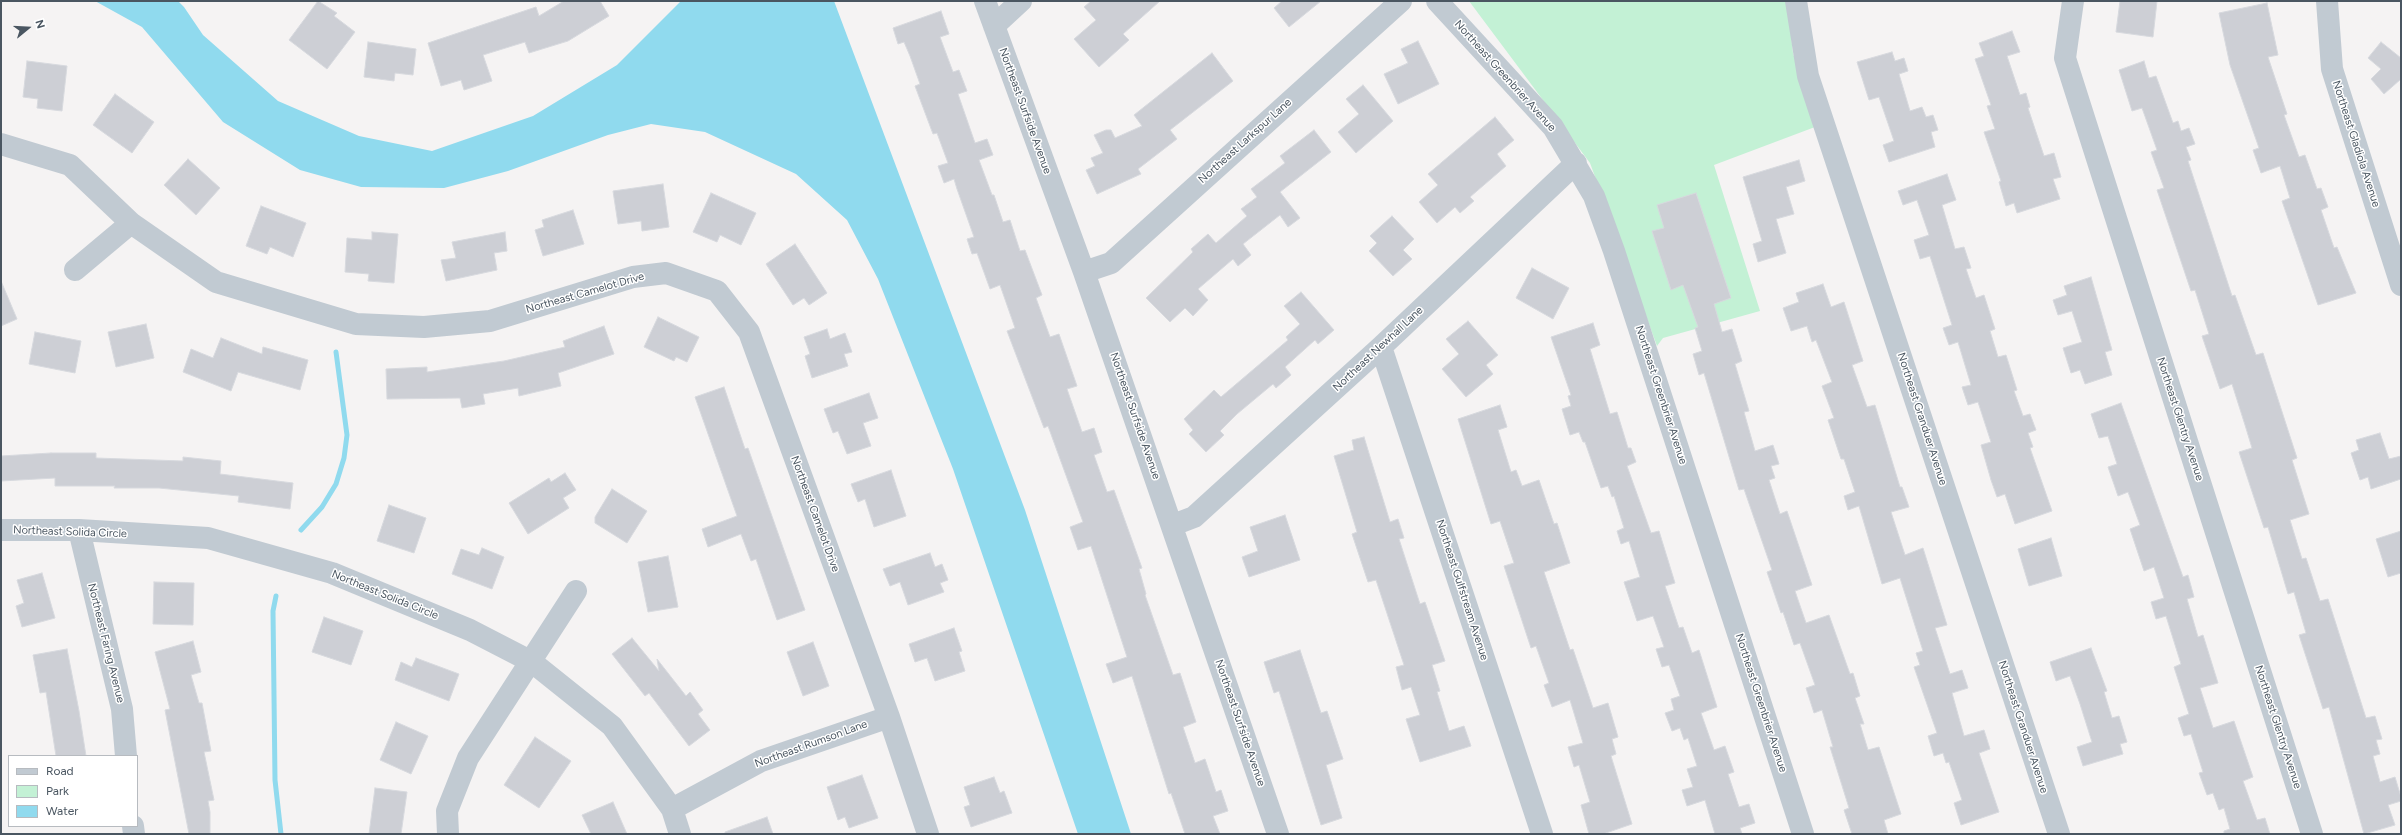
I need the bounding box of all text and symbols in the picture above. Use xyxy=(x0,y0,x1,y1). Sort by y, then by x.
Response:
north arrow xyxy=(8,8,48,48)
text: N xyxy=(32,18,47,30)
street label: Northeast Greenbrier Avenue xyxy=(1452,18,1558,134)
street label: Northeast Surfside Avenue xyxy=(996,46,1054,176)
street label: Northeast Gladiola Avenue xyxy=(2329,79,2383,209)
street label: Northeast Larkspur Lane xyxy=(1196,96,1294,186)
street label: Northeast Camelot Drive xyxy=(524,270,646,316)
street label: Northeast Newhall Lane xyxy=(1330,304,1426,394)
street label: Northeast Greenbrier Avenue xyxy=(1632,324,1690,466)
street label: Northeast Surfside Avenue xyxy=(1107,351,1163,481)
street label: Northeast Granduer Avenue xyxy=(1894,351,1950,487)
street label: Northeast Glentry Avenue xyxy=(2154,356,2206,482)
street label: Northeast Camelot Drive xyxy=(788,454,842,574)
street label: Northeast Gulfstream Avenue xyxy=(1433,518,1491,662)
street label: Northeast Solida Circle xyxy=(13,523,127,541)
street label: Northeast Solida Circle xyxy=(330,568,440,622)
street label: Northeast Faring Avenue xyxy=(85,582,127,704)
street label: Northeast Greenbrier Avenue xyxy=(1732,632,1790,774)
street label: Northeast Surfside Avenue xyxy=(1212,658,1268,788)
street label: Northeast Granduer Avenue xyxy=(1995,659,2051,795)
street label: Northeast Glentry Avenue xyxy=(2252,664,2304,790)
street label: Northeast Rumson Lane xyxy=(753,717,869,771)
legend xyxy=(8,755,138,827)
text: Road xyxy=(46,764,74,778)
text: Park xyxy=(46,784,69,798)
text: Water xyxy=(46,804,78,818)

